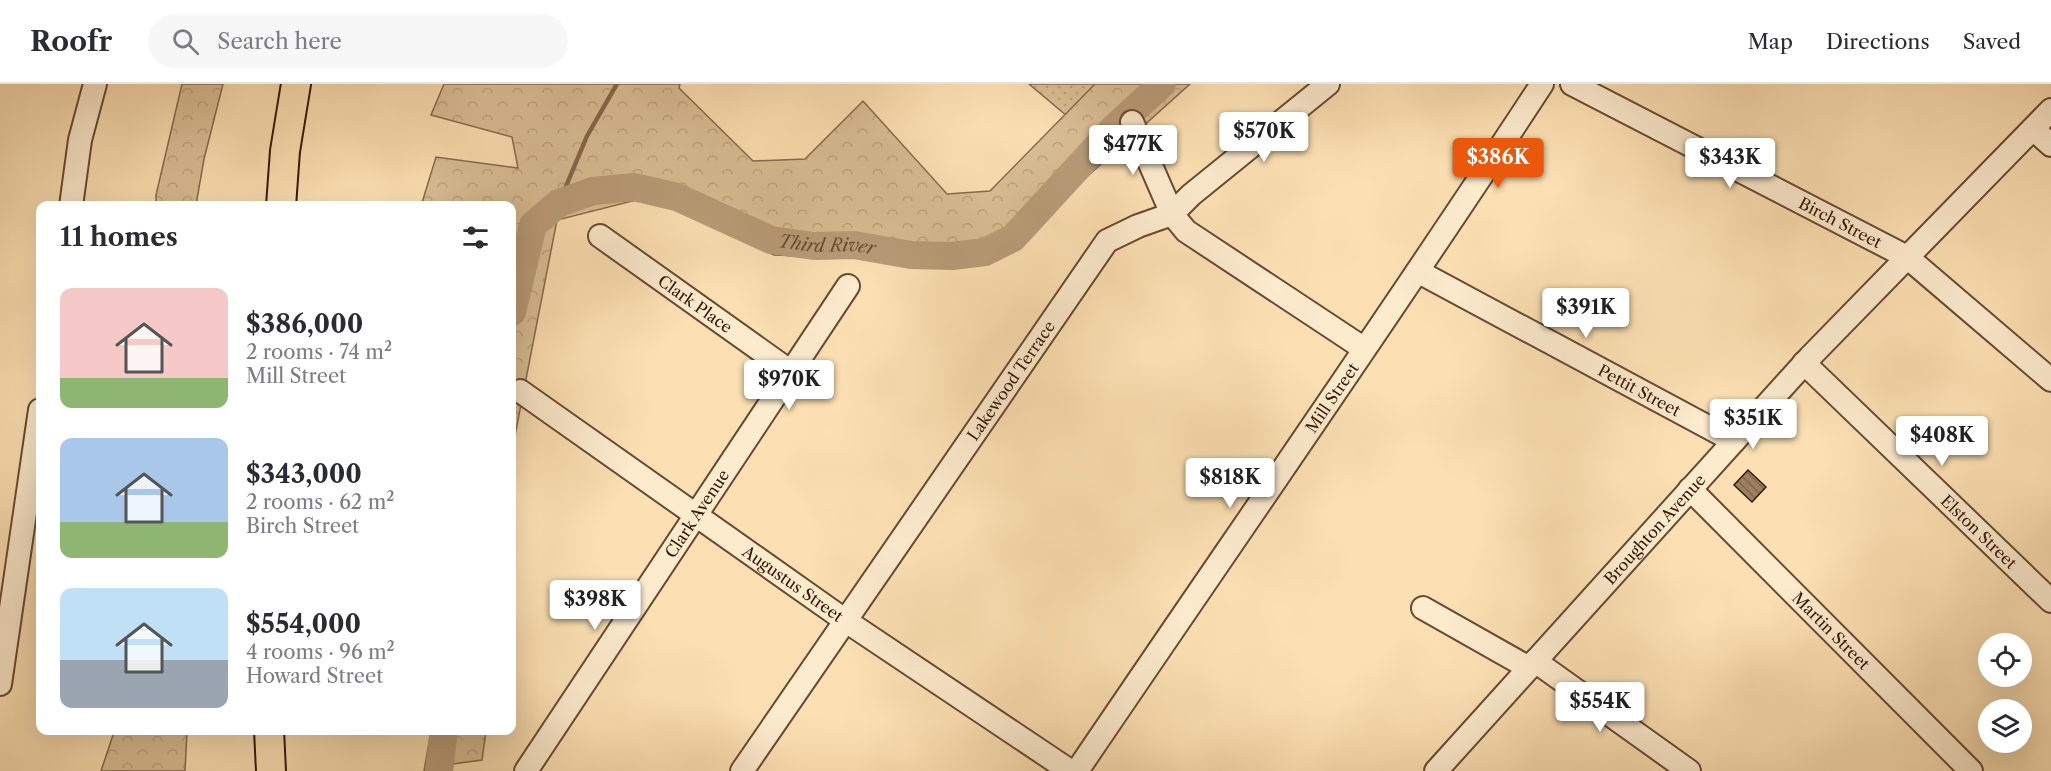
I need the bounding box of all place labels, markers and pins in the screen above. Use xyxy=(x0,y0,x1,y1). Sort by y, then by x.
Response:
pin: $570K xyxy=(1222,112,1306,163)
pin: $477K xyxy=(1091,125,1175,176)
pin: $386K xyxy=(1456,138,1540,189)
pin: $343K xyxy=(1688,138,1772,189)
pin: $391K xyxy=(1544,288,1628,339)
pin: $970K xyxy=(747,360,831,411)
pin: $351K xyxy=(1711,399,1795,450)
pin: $408K xyxy=(1900,416,1984,467)
pin: $818K xyxy=(1188,458,1272,509)
pin: $398K xyxy=(553,580,637,631)
pin: $554K xyxy=(1558,682,1642,733)

